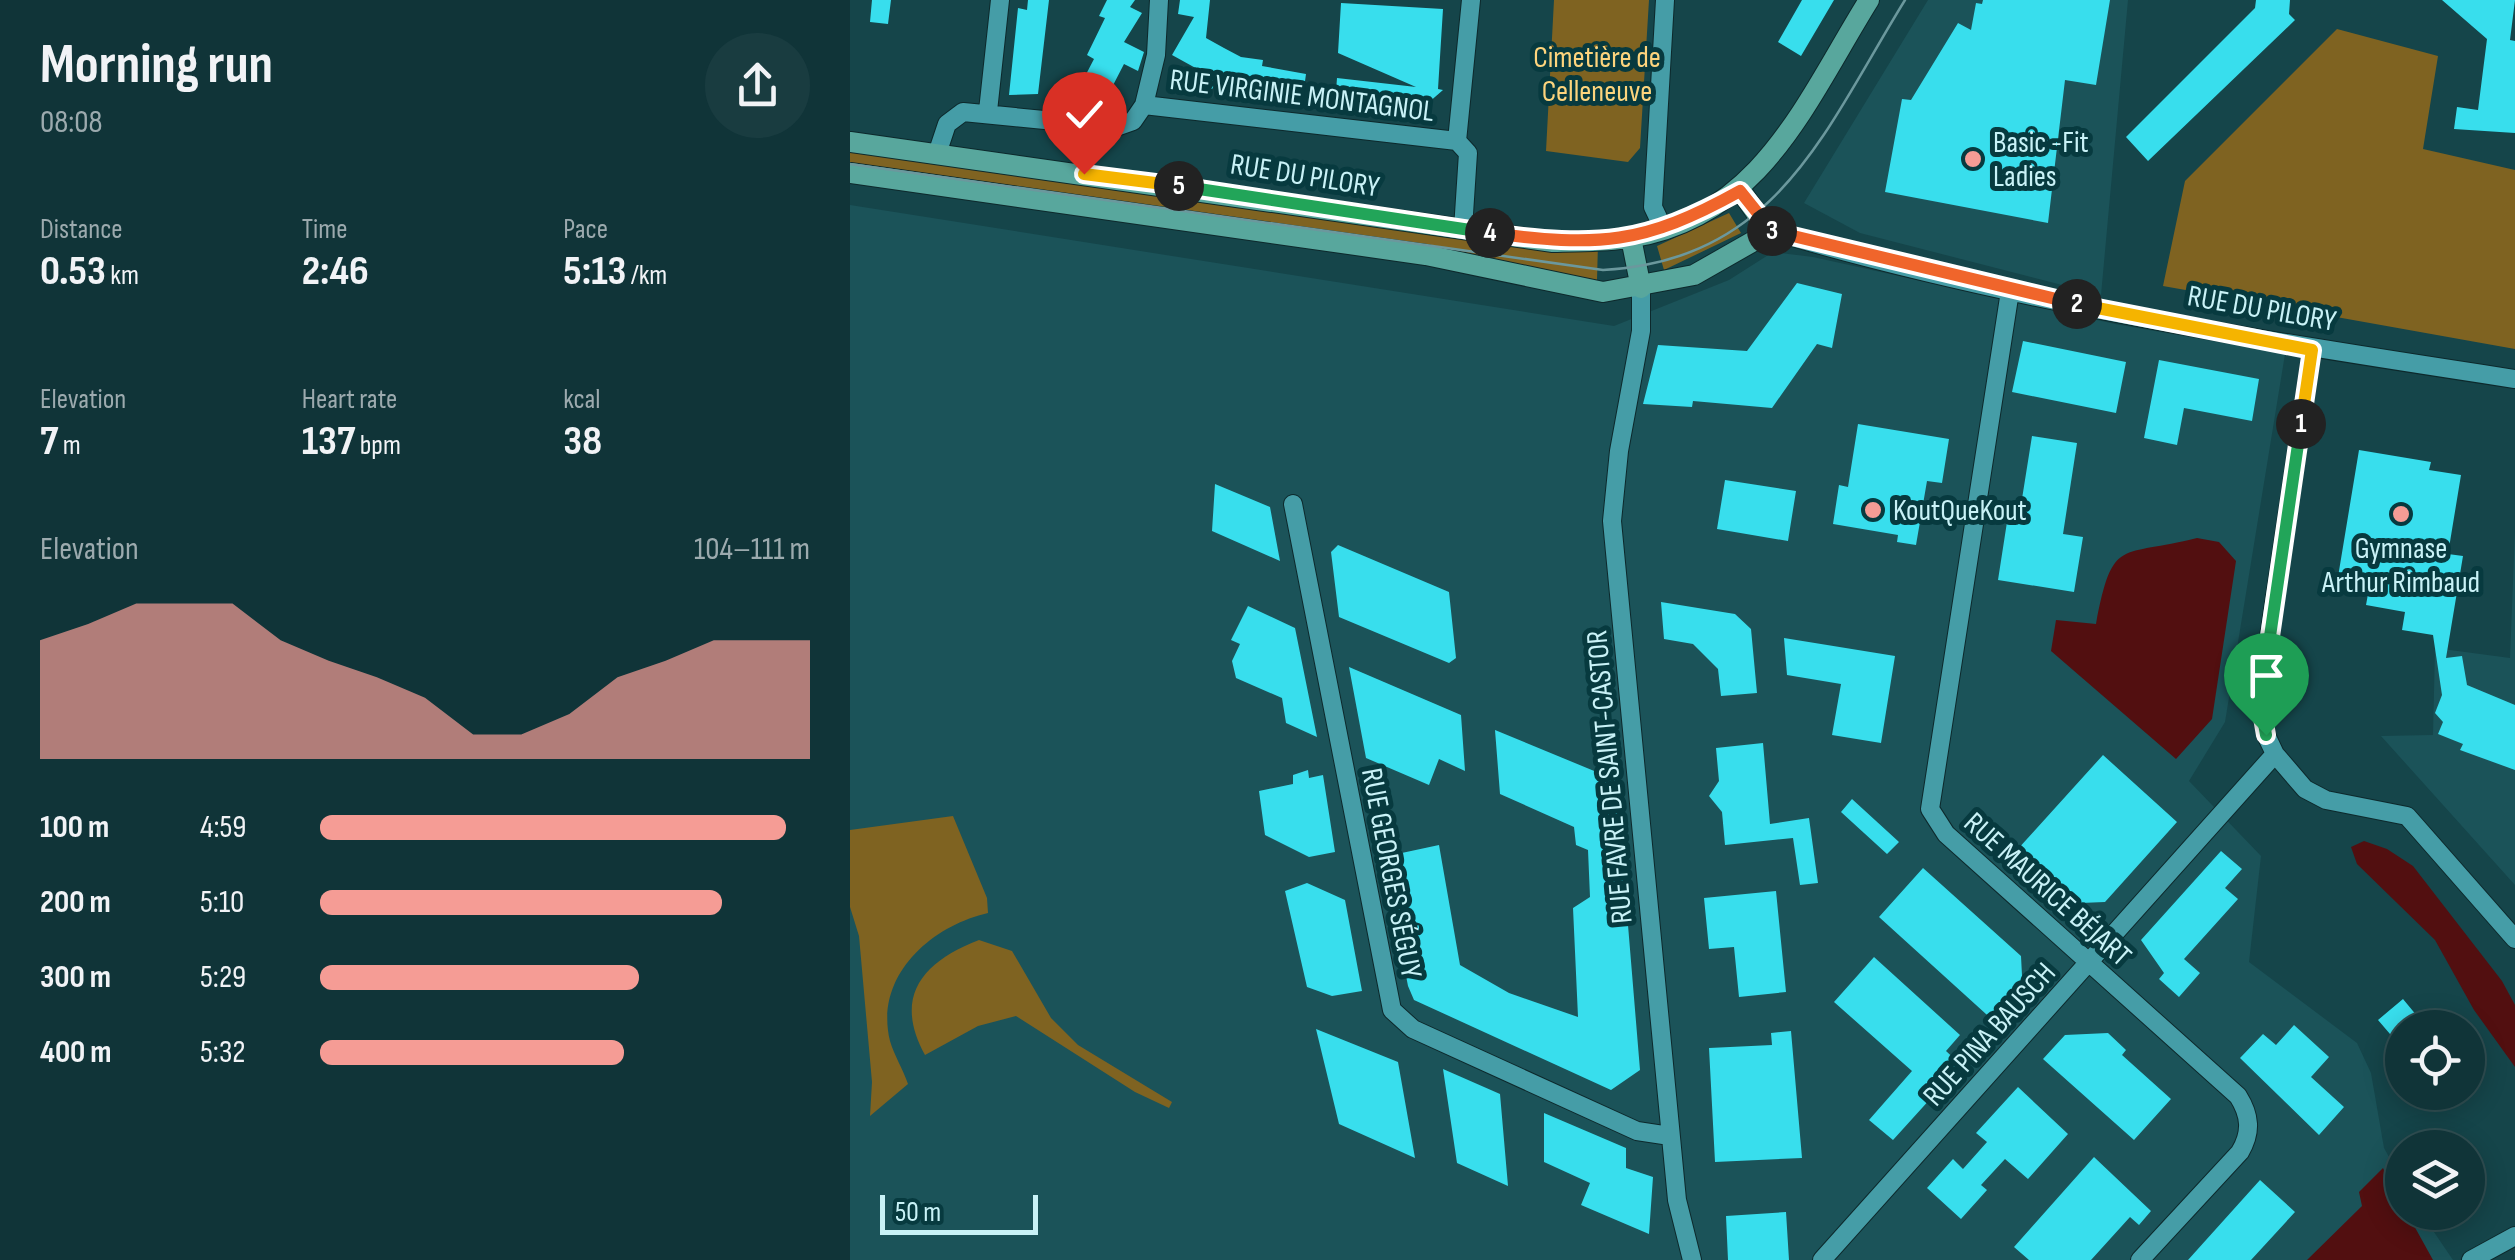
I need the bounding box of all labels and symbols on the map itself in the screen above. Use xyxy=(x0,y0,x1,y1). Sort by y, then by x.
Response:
park label: Cimetière de Celleneuve xyxy=(1533,40,1661,110)
street label: RUE VIRGINIE MONTAGNOL xyxy=(1168,62,1436,130)
pin xyxy=(1042,72,1127,175)
place label: Basic -Fit Ladies xyxy=(1993,125,2089,195)
street label: RUE DU PILORY xyxy=(1228,146,1382,206)
marker: Basic -Fit Ladies xyxy=(1962,148,1984,170)
pin: 5 xyxy=(1154,161,1204,211)
pin: 3 xyxy=(1747,206,1797,256)
pin: 4 xyxy=(1465,208,1515,258)
street label: RUE DU PILORY xyxy=(2185,278,2339,340)
pin: 2 xyxy=(2052,279,2102,329)
pin: 1 xyxy=(2276,399,2326,449)
place label: KoutQueKout xyxy=(1893,493,2027,529)
marker: KoutQueKout xyxy=(1862,499,1884,521)
marker: Gymnase Arthur Rimbaud xyxy=(2390,503,2412,525)
place label: Gymnase Arthur Rimbaud xyxy=(2321,531,2480,601)
street label: RUE FAVRE DE SAINT-CASTOR xyxy=(1579,629,1641,925)
pin xyxy=(2224,633,2309,736)
street label: RUE GEORGES SÉGUY xyxy=(1353,765,1429,982)
street label: RUE MAURICE BÉJART xyxy=(1956,805,2138,974)
street label: RUE PINA BAUSCH xyxy=(1916,956,2064,1114)
scale bar xyxy=(880,1190,1038,1234)

